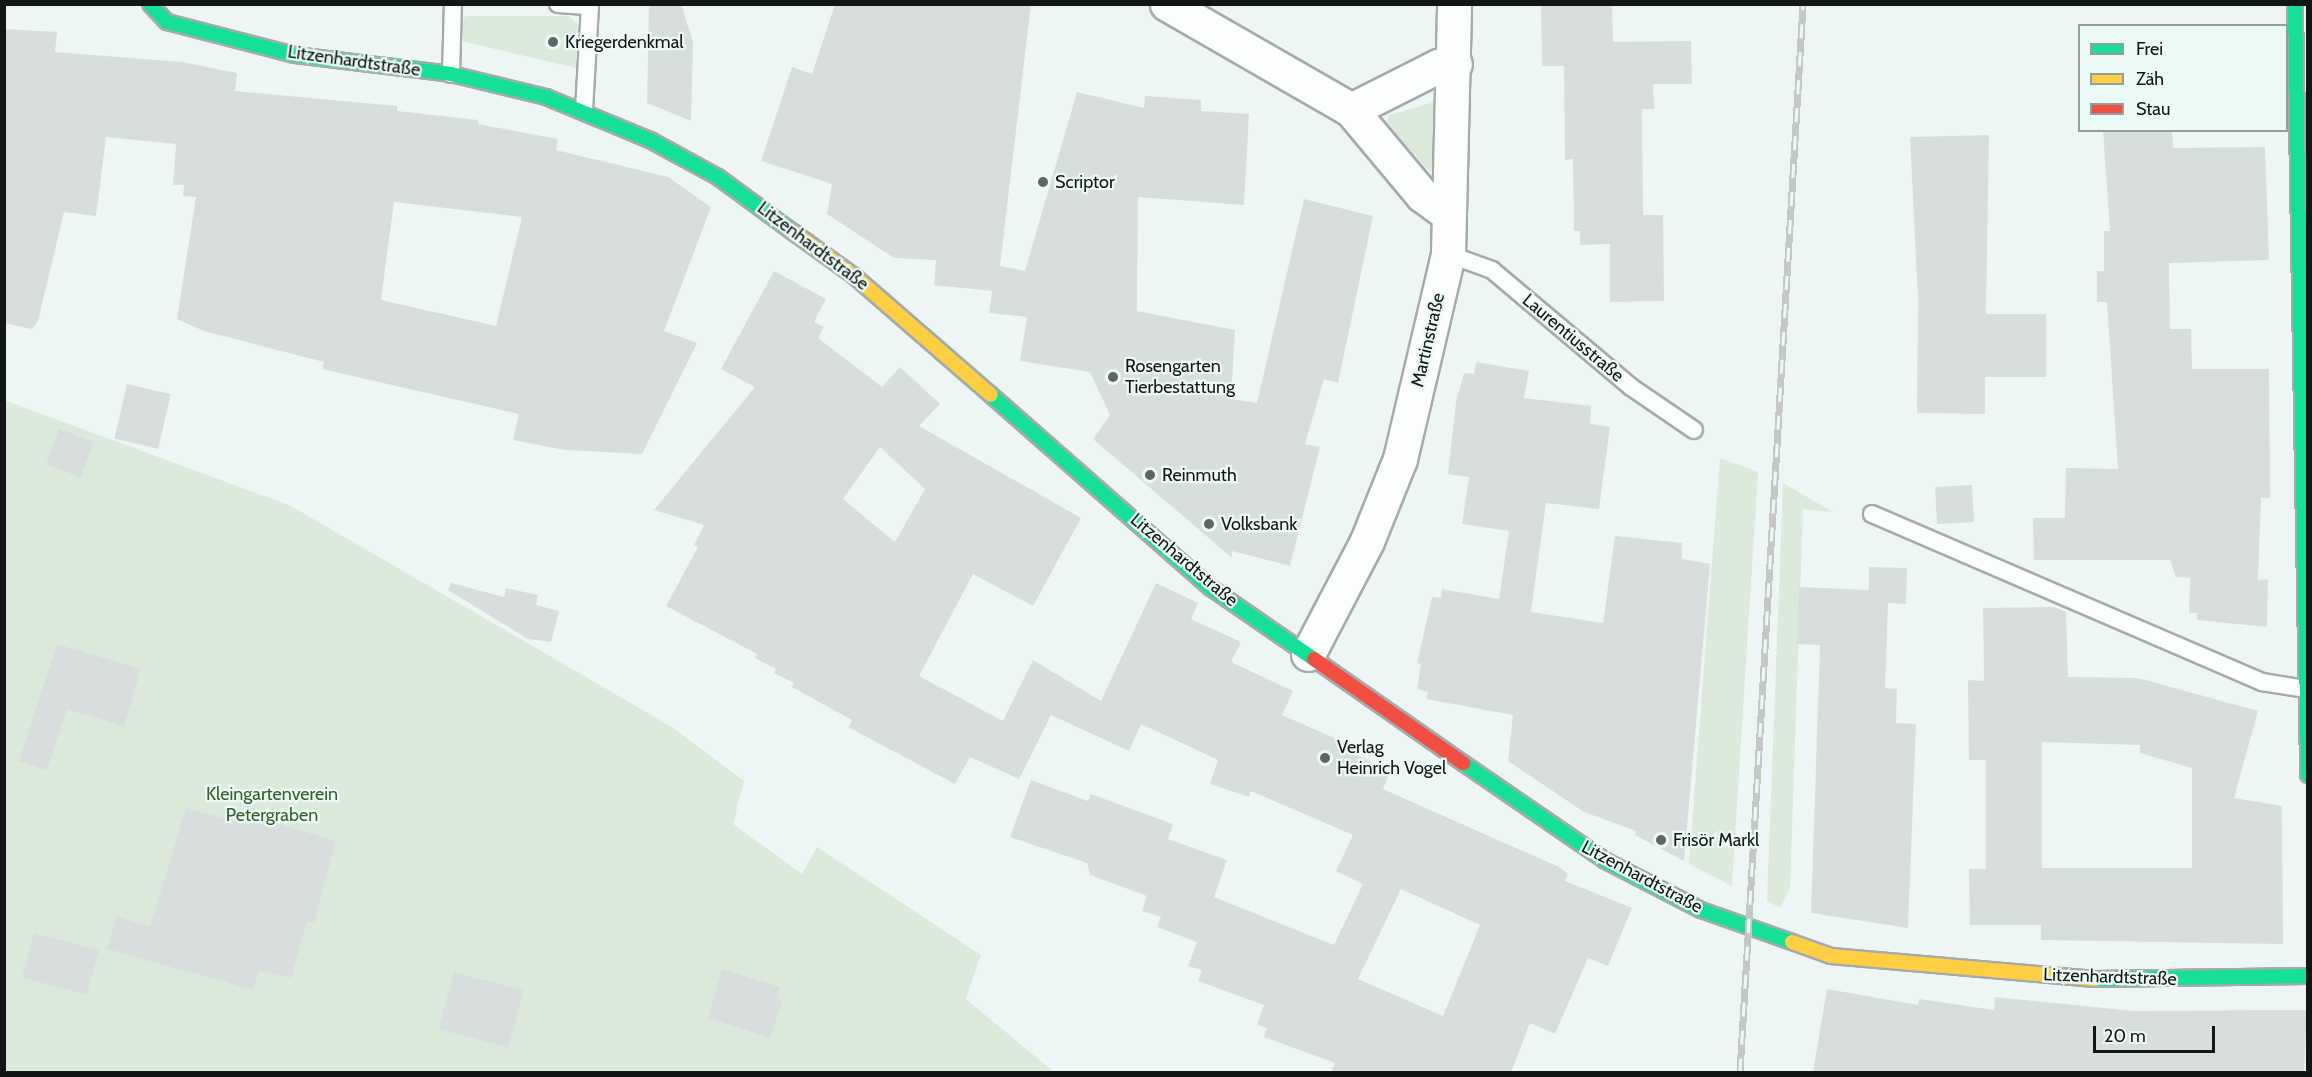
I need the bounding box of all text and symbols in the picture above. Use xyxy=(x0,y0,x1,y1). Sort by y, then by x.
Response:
legend xyxy=(2078,24,2288,132)
place label: Kriegerdenkmal xyxy=(565,31,684,53)
marker: Kriegerdenkmal xyxy=(546,35,560,49)
text: Frei xyxy=(2136,38,2163,60)
street label: Litzenhardtstraße xyxy=(286,41,422,81)
text: Zäh xyxy=(2136,68,2164,90)
text: Stau xyxy=(2136,98,2170,120)
place label: Scriptor xyxy=(1055,171,1115,193)
marker: Scriptor xyxy=(1036,175,1050,189)
street label: Litzenhardtstraße xyxy=(753,197,873,295)
street label: Laurentiusstraße xyxy=(1518,289,1628,387)
street label: Martinstraße xyxy=(1407,291,1449,389)
place label: Rosengarten Tierbestattung xyxy=(1125,356,1235,398)
marker: Rosengarten Tierbestattung xyxy=(1106,370,1120,384)
place label: Reinmuth xyxy=(1162,464,1237,486)
marker: Reinmuth xyxy=(1143,468,1157,482)
street label: Litzenhardtstraße xyxy=(1126,509,1242,611)
place label: Volksbank xyxy=(1221,513,1297,535)
marker: Volksbank xyxy=(1202,517,1216,531)
place label: Verlag Heinrich Vogel xyxy=(1337,737,1446,780)
marker: Verlag Heinrich Vogel xyxy=(1318,751,1332,765)
park label: Kleingartenverein Petergraben xyxy=(206,784,338,826)
place label: Frisör Markl xyxy=(1673,829,1759,851)
marker: Frisör Markl xyxy=(1654,833,1668,847)
street label: Litzenhardtstraße xyxy=(1578,836,1706,918)
street label: Litzenhardtstraße xyxy=(2043,964,2177,990)
scale bar xyxy=(2096,1014,2218,1052)
text: 20 m xyxy=(2104,1025,2146,1047)

